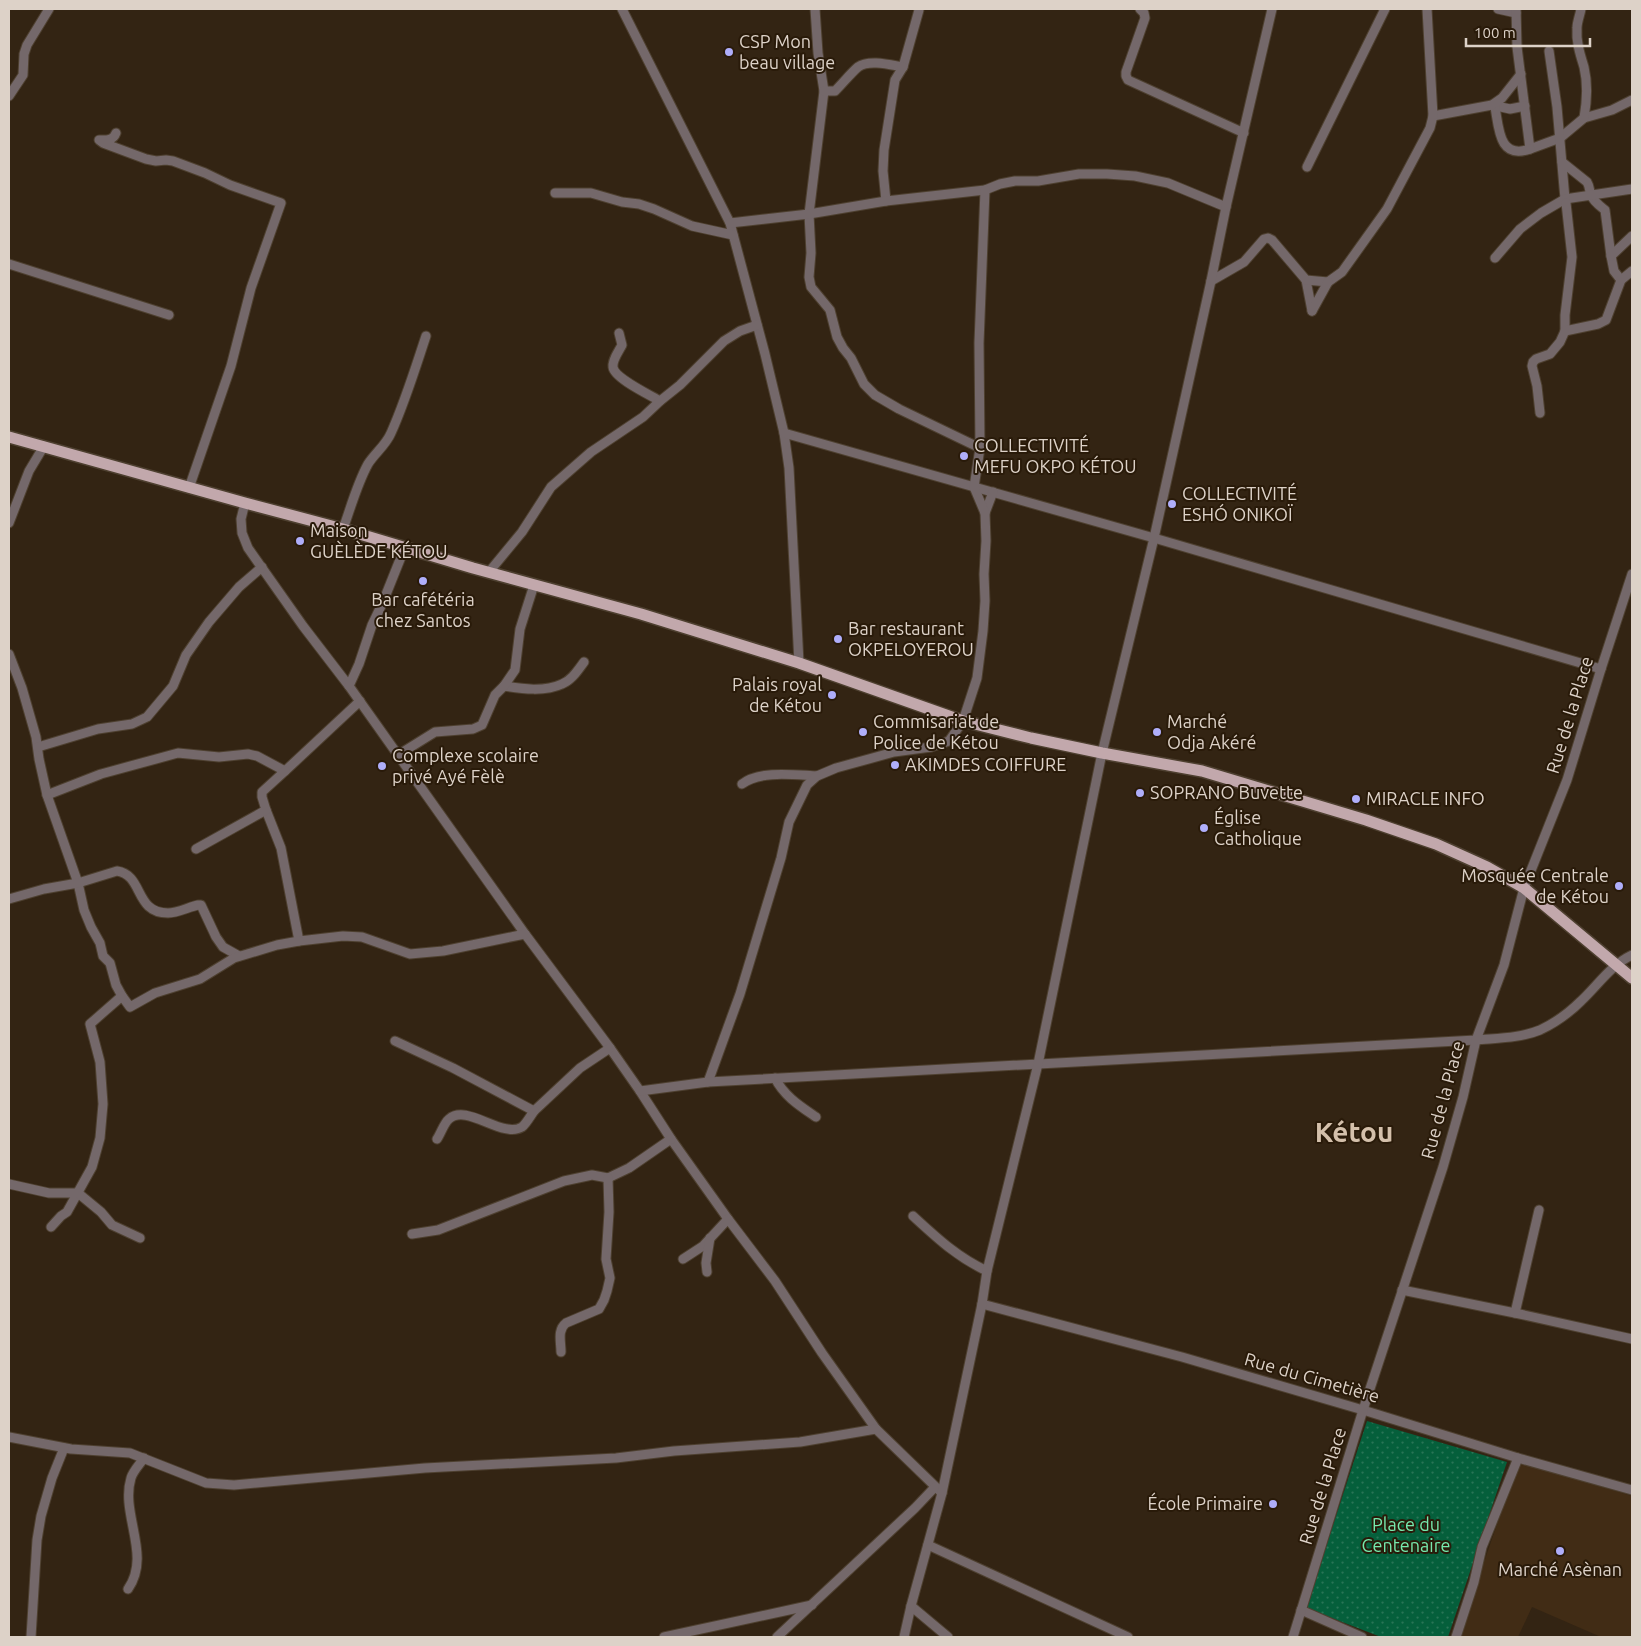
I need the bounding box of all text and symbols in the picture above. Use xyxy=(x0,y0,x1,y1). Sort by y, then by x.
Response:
scale bar xyxy=(1466,15,1590,47)
text: 100 m xyxy=(1474,24,1516,41)
place label: CSP Mon beau village xyxy=(739,31,835,72)
marker: CSP Mon beau village xyxy=(723,46,735,58)
place label: COLLECTIVITÉ MEFU OKPO KÉTOU xyxy=(974,434,1136,476)
marker: COLLECTIVITÉ MEFU OKPO KÉTOU xyxy=(958,450,970,462)
place label: COLLECTIVITÉ ESHÓ ONIKOÏ xyxy=(1182,482,1297,524)
marker: COLLECTIVITÉ ESHÓ ONIKOÏ xyxy=(1166,498,1178,510)
place label: Maison GUÈLÈDE KÉTOU xyxy=(310,520,448,561)
marker: Maison GUÈLÈDE KÉTOU xyxy=(294,535,306,547)
marker: Bar cafétéria chez Santos xyxy=(417,575,429,587)
place label: Bar cafétéria chez Santos xyxy=(371,589,475,630)
place label: Bar restaurant OKPELOYEROU xyxy=(848,618,974,659)
marker: Bar restaurant OKPELOYEROU xyxy=(832,633,844,645)
street label: Rue de la Place xyxy=(1542,654,1596,776)
place label: Palais royal de Kétou xyxy=(732,674,822,715)
marker: Palais royal de Kétou xyxy=(826,689,838,701)
place label: Commisariat de Police de Kétou xyxy=(873,711,999,752)
place label: Marché Odja Akéré xyxy=(1167,711,1256,752)
marker: Commisariat de Police de Kétou xyxy=(857,726,869,738)
marker: Marché Odja Akéré xyxy=(1151,726,1163,738)
place label: Complexe scolaire privé Ayé Fèlè xyxy=(392,745,539,786)
place label: AKIMDES COIFFURE xyxy=(905,754,1066,774)
marker: AKIMDES COIFFURE xyxy=(889,759,901,771)
marker: Complexe scolaire privé Ayé Fèlè xyxy=(376,760,388,772)
place label: SOPRANO Buvette xyxy=(1150,782,1303,802)
marker: SOPRANO Buvette xyxy=(1134,787,1146,799)
place label: MIRACLE INFO xyxy=(1366,788,1485,808)
marker: MIRACLE INFO xyxy=(1350,793,1362,805)
place label: Église Catholique xyxy=(1214,806,1302,848)
marker: Église Catholique xyxy=(1198,822,1210,834)
place label: Mosquée Centrale de Kétou xyxy=(1461,865,1609,906)
marker: Mosquée Centrale de Kétou xyxy=(1613,880,1625,892)
street label: Rue de la Place xyxy=(1417,1039,1467,1161)
district label: Kétou xyxy=(1315,1116,1393,1147)
street label: Rue du Cimetière xyxy=(1242,1348,1382,1406)
street label: Rue de la Place xyxy=(1295,1425,1349,1547)
place label: École Primaire xyxy=(1147,1492,1263,1513)
marker: École Primaire xyxy=(1267,1498,1279,1510)
park label: Place du Centenaire xyxy=(1362,1514,1450,1555)
marker: Marché Asènan xyxy=(1554,1545,1566,1557)
place label: Marché Asènan xyxy=(1498,1559,1622,1579)

